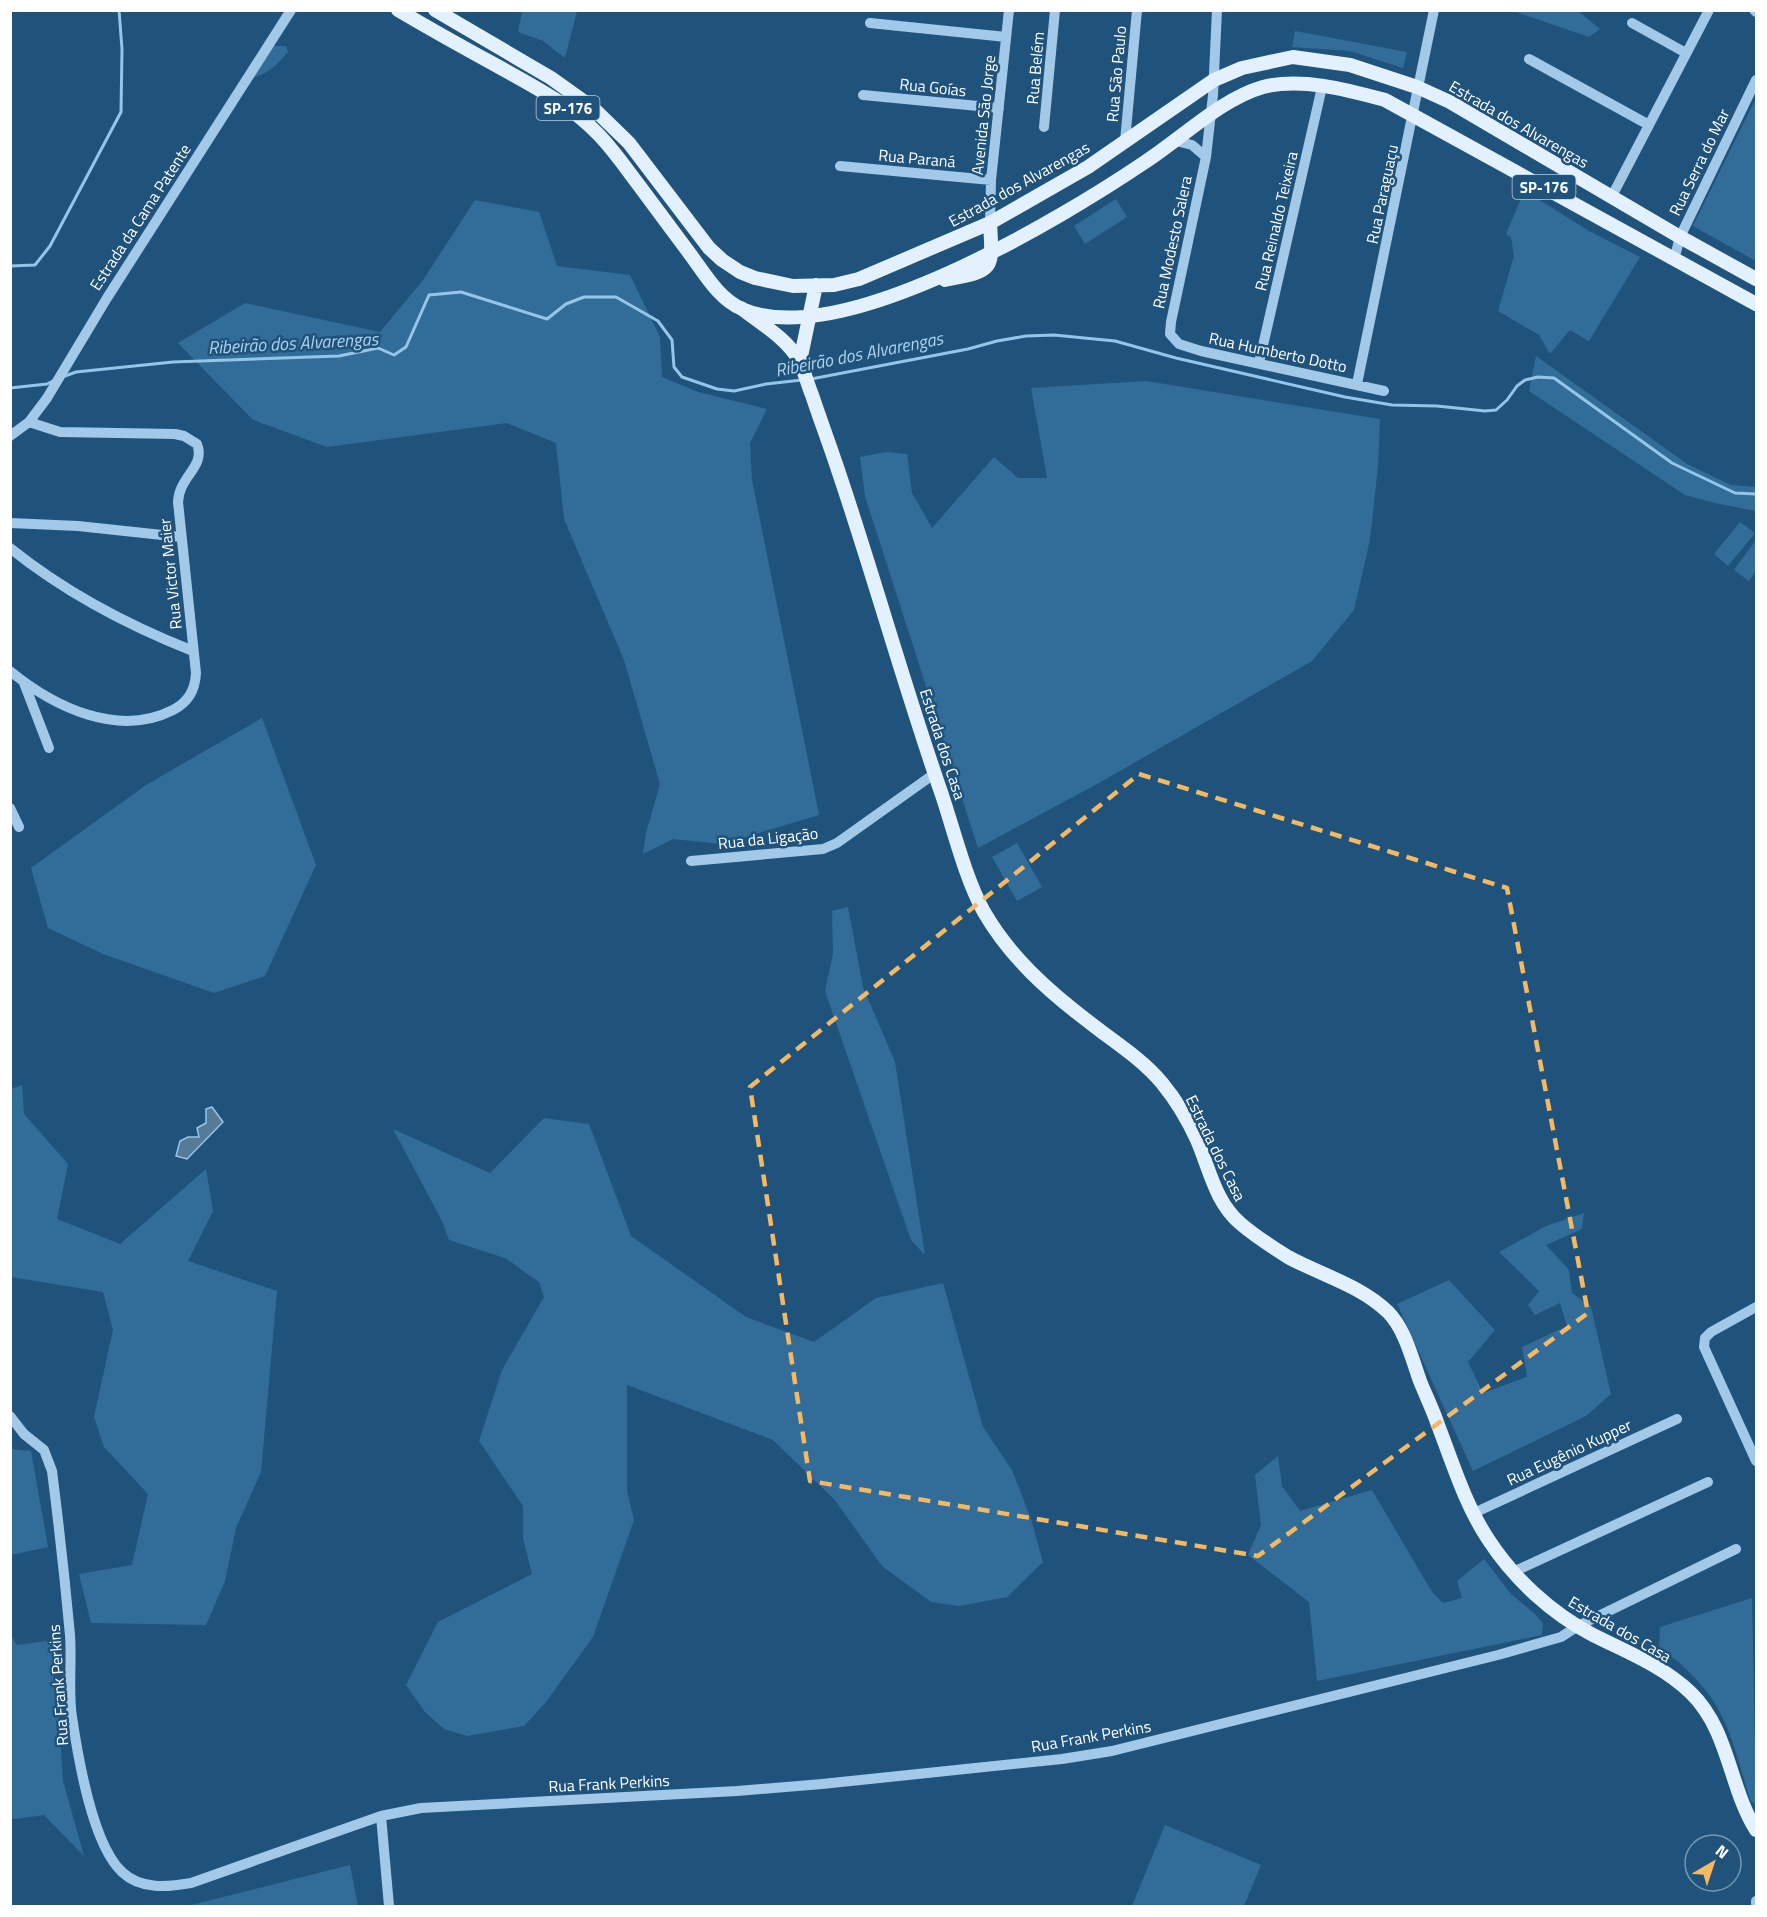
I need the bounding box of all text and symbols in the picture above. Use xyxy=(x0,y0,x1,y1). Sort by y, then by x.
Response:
street label: Rua São Paulo xyxy=(1100,25,1132,123)
street label: Rua Belém xyxy=(1020,31,1050,105)
street label: Avenida São Jorge xyxy=(965,54,1001,176)
street label: Rua Goías xyxy=(898,72,968,102)
street label: Estrada dos Alvarengas xyxy=(1445,74,1593,174)
road number: SP-176 xyxy=(536,96,600,120)
street label: Rua Serra do Mar xyxy=(1663,104,1736,220)
street label: Estrada dos Alvarengas xyxy=(944,135,1094,233)
street label: Estrada da Cama Patente xyxy=(84,139,196,295)
street label: Rua Paraguaçu xyxy=(1360,142,1404,246)
street label: Rua Paraná xyxy=(877,143,957,173)
street label: Rua Reinaldo Teixeira xyxy=(1248,149,1304,293)
street label: Rua Modesto Salera xyxy=(1146,173,1198,311)
road number: SP-176 xyxy=(1512,175,1576,199)
water label: Ribeirão dos Alvarengas xyxy=(773,324,946,384)
water label: Ribeirão dos Alvarengas xyxy=(207,325,380,361)
street label: Rua Humberto Dotto xyxy=(1207,326,1349,378)
street label: Rua Victor Maier xyxy=(152,517,188,631)
street label: Estrada dos Casa xyxy=(914,685,972,803)
street label: Rua da Ligação xyxy=(717,821,819,855)
street label: Estrada dos Casa xyxy=(1180,1091,1252,1205)
street label: Rua Eugênio Kupper xyxy=(1503,1412,1636,1491)
street label: Estrada dos Casa xyxy=(1564,1590,1676,1668)
street label: Rua Frank Perkins xyxy=(42,1624,74,1746)
street label: Rua Frank Perkins xyxy=(1029,1714,1153,1758)
street label: Rua Frank Perkins xyxy=(548,1768,670,1798)
north arrow xyxy=(1683,1833,1743,1893)
text: N xyxy=(1711,1839,1734,1864)

